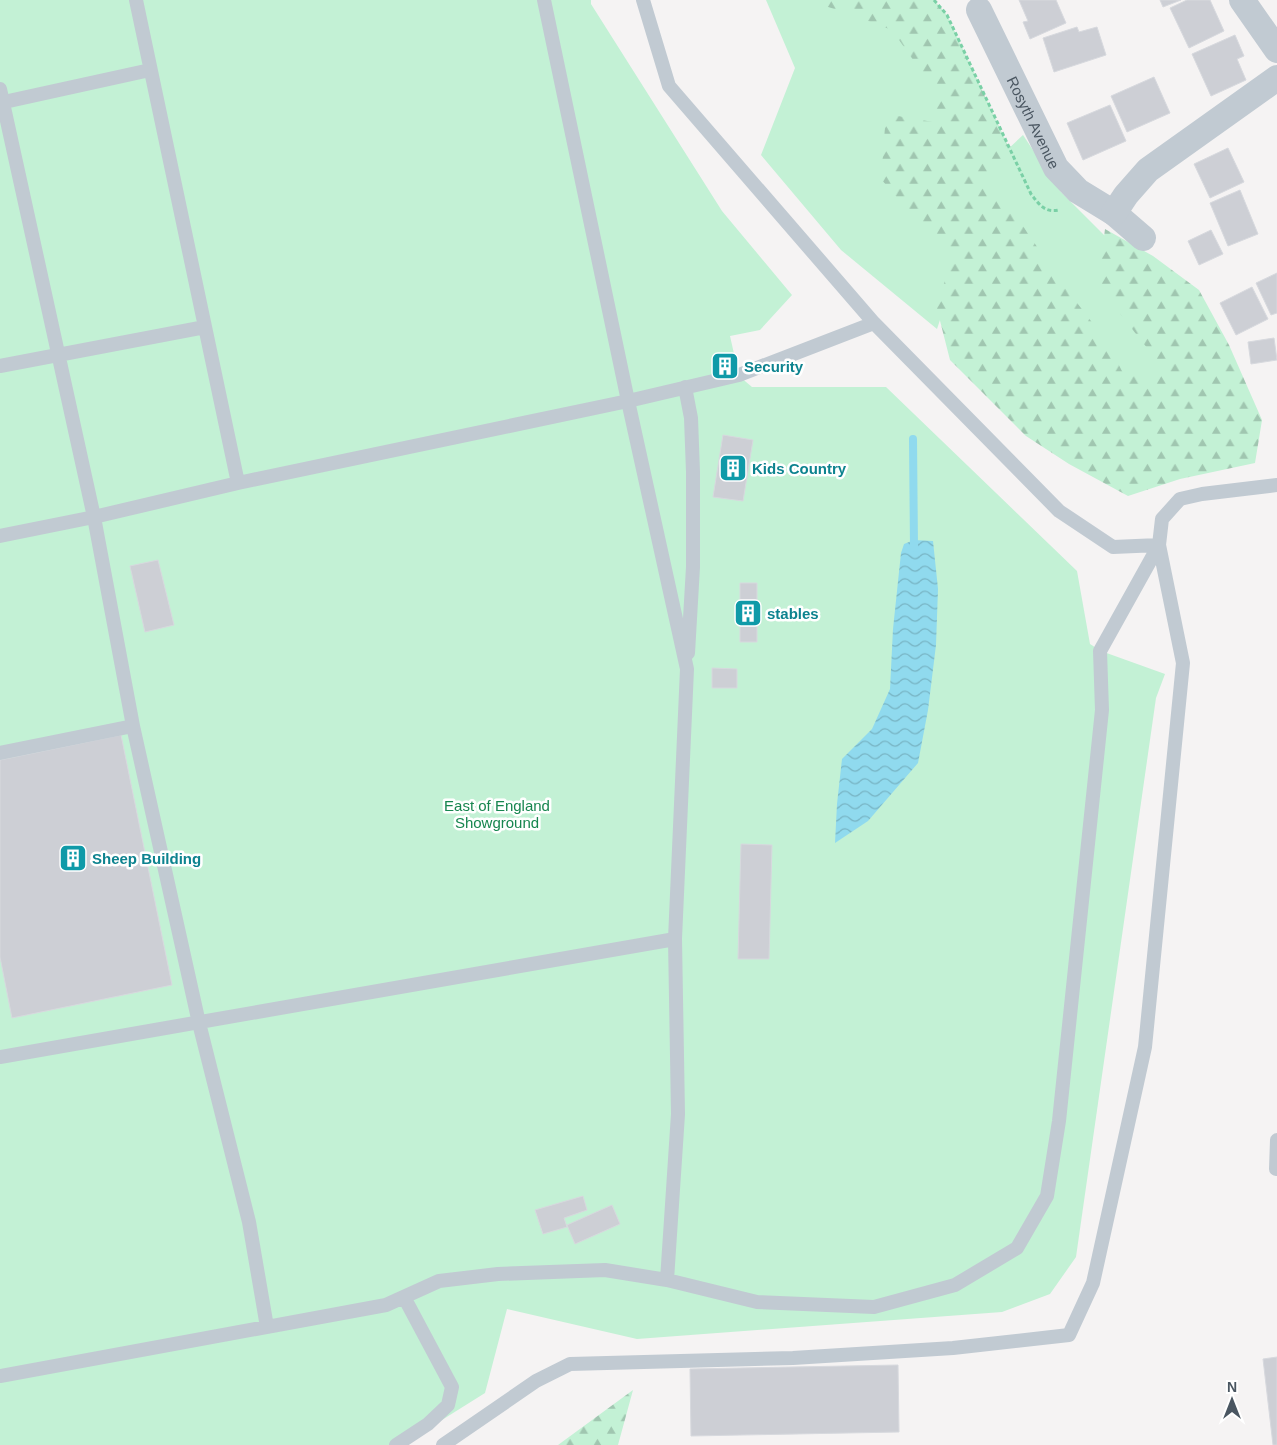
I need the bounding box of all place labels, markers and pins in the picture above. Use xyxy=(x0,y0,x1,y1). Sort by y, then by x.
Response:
building icon: Security xyxy=(710,351,740,381)
place label: Security xyxy=(744,358,804,375)
building icon: Kids Country xyxy=(718,453,748,483)
place label: Kids Country xyxy=(752,460,847,477)
building icon: stables xyxy=(733,598,763,628)
place label: stables xyxy=(767,605,819,622)
building icon: Sheep Building xyxy=(58,843,88,873)
place label: Sheep Building xyxy=(92,850,201,867)

